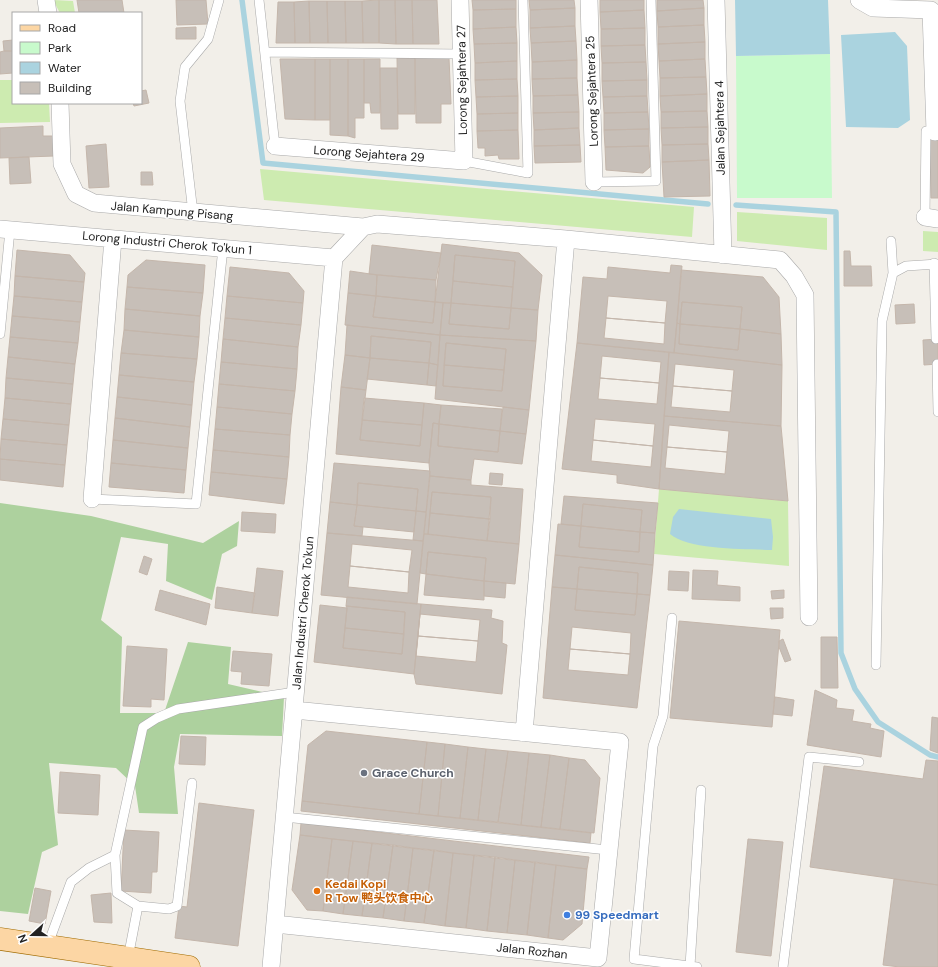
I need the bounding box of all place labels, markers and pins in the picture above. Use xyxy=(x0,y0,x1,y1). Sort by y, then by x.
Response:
place label: Grace Church xyxy=(372,765,454,781)
marker: Grace Church xyxy=(359,768,369,778)
place label: Kedai Kopi R Tow 鸭头饮食中心 xyxy=(325,876,433,906)
marker: Kedai Kopi R Tow 鸭头饮食中心 xyxy=(312,886,322,896)
place label: 99 Speedmart xyxy=(575,907,659,923)
marker: 99 Speedmart xyxy=(562,910,572,920)

